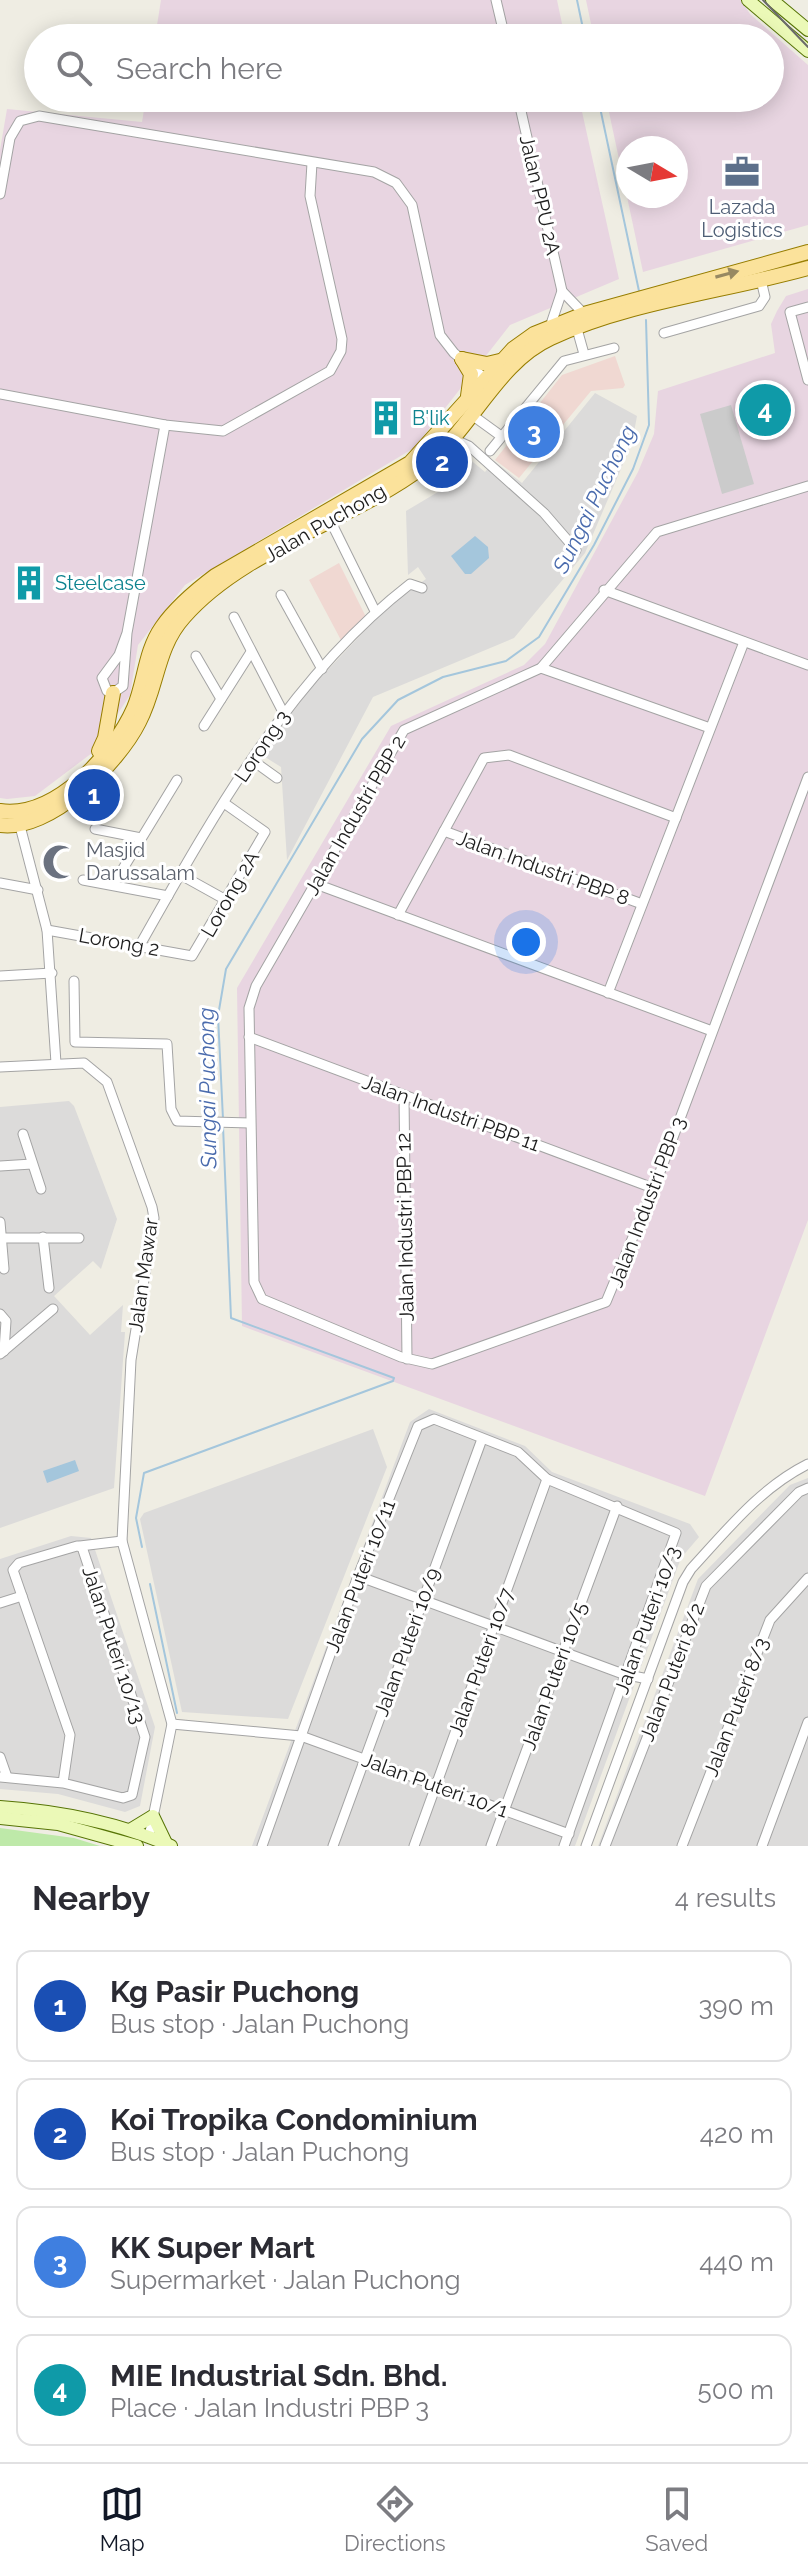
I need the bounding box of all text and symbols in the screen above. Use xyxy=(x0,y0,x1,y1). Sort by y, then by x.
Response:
search box xyxy=(24,24,784,112)
icon: search xyxy=(52,46,96,90)
text: Search here xyxy=(116,51,283,86)
street label: Jalan PPU 2A xyxy=(515,133,566,258)
north arrow xyxy=(616,136,688,208)
office icon: Lazada Logistics xyxy=(723,153,761,191)
place label: Lazada Logistics xyxy=(701,195,783,242)
one-way arrow xyxy=(714,268,739,280)
pin: 4 xyxy=(739,380,791,440)
building icon: B'lik xyxy=(367,399,405,437)
pin: 3 xyxy=(508,402,560,462)
place label: B'lik xyxy=(412,406,450,430)
water label: Sungai Puchong xyxy=(546,421,641,578)
pin: 2 xyxy=(416,432,468,492)
street label: Jalan Puchong xyxy=(260,479,390,567)
building icon: Steelcase xyxy=(10,564,48,602)
place label: Steelcase xyxy=(55,571,146,595)
street label: Lorong 3 xyxy=(229,705,295,787)
street label: Jalan Industri PBP 2 xyxy=(299,731,411,899)
pin: 1 xyxy=(68,765,120,825)
street label: Jalan Industri PBP 8 xyxy=(453,826,633,910)
place label: Masjid Darussalam xyxy=(86,838,195,885)
mosque icon: Masjid Darussalam xyxy=(41,843,79,881)
street label: Lorong 2A xyxy=(196,846,264,941)
your location xyxy=(506,922,546,962)
street label: Lorong 2 xyxy=(77,923,161,961)
water label: Sungai Puchong xyxy=(193,1007,221,1170)
street label: Jalan Industri PBP 11 xyxy=(359,1070,543,1156)
street label: Jalan Industri PBP 3 xyxy=(603,1113,691,1291)
street label: Jalan Industri PBP 12 xyxy=(391,1132,419,1322)
street label: Jalan Mawar xyxy=(123,1216,163,1334)
street label: Jalan Puteri 10/11 xyxy=(320,1496,400,1656)
street label: Jalan Puteri 10/3 xyxy=(609,1543,685,1697)
street label: Jalan Puteri 10/13 xyxy=(77,1563,151,1727)
street label: Jalan Puteri 10/9 xyxy=(369,1564,445,1720)
street label: Jalan Puteri 10/7 xyxy=(443,1584,519,1739)
street label: Jalan Puteri 10/5 xyxy=(516,1599,592,1753)
street label: Jalan Puteri 8/2 xyxy=(635,1599,709,1745)
street label: Jalan Puteri 8/3 xyxy=(699,1634,773,1780)
street label: Jalan Puteri 10/1 xyxy=(359,1747,512,1823)
text: Nearby xyxy=(32,1878,150,1918)
text: 4 results xyxy=(675,1883,776,1913)
text: Kg Pasir Puchong xyxy=(110,1974,359,2009)
text: 1 xyxy=(54,1991,66,2021)
text: 390 m xyxy=(698,1991,774,2021)
text: Bus stop · Jalan Puchong xyxy=(110,2009,409,2039)
text: Koi Tropika Condominium xyxy=(110,2102,478,2137)
text: 2 xyxy=(53,2119,67,2149)
text: 420 m xyxy=(700,2119,774,2149)
text: Bus stop · Jalan Puchong xyxy=(110,2137,409,2167)
text: KK Super Mart xyxy=(110,2230,315,2265)
text: 3 xyxy=(53,2247,67,2277)
text: 440 m xyxy=(699,2247,774,2277)
text: Supermarket · Jalan Puchong xyxy=(110,2265,460,2295)
text: MIE Industrial Sdn. Bhd. xyxy=(110,2358,447,2393)
text: 4 xyxy=(53,2375,67,2405)
text: 500 m xyxy=(697,2375,774,2405)
text: Place · Jalan Industri PBP 3 xyxy=(110,2393,429,2423)
tab: Map xyxy=(100,2482,145,2556)
tab: Directions xyxy=(344,2482,446,2556)
tab: Saved xyxy=(645,2482,708,2556)

